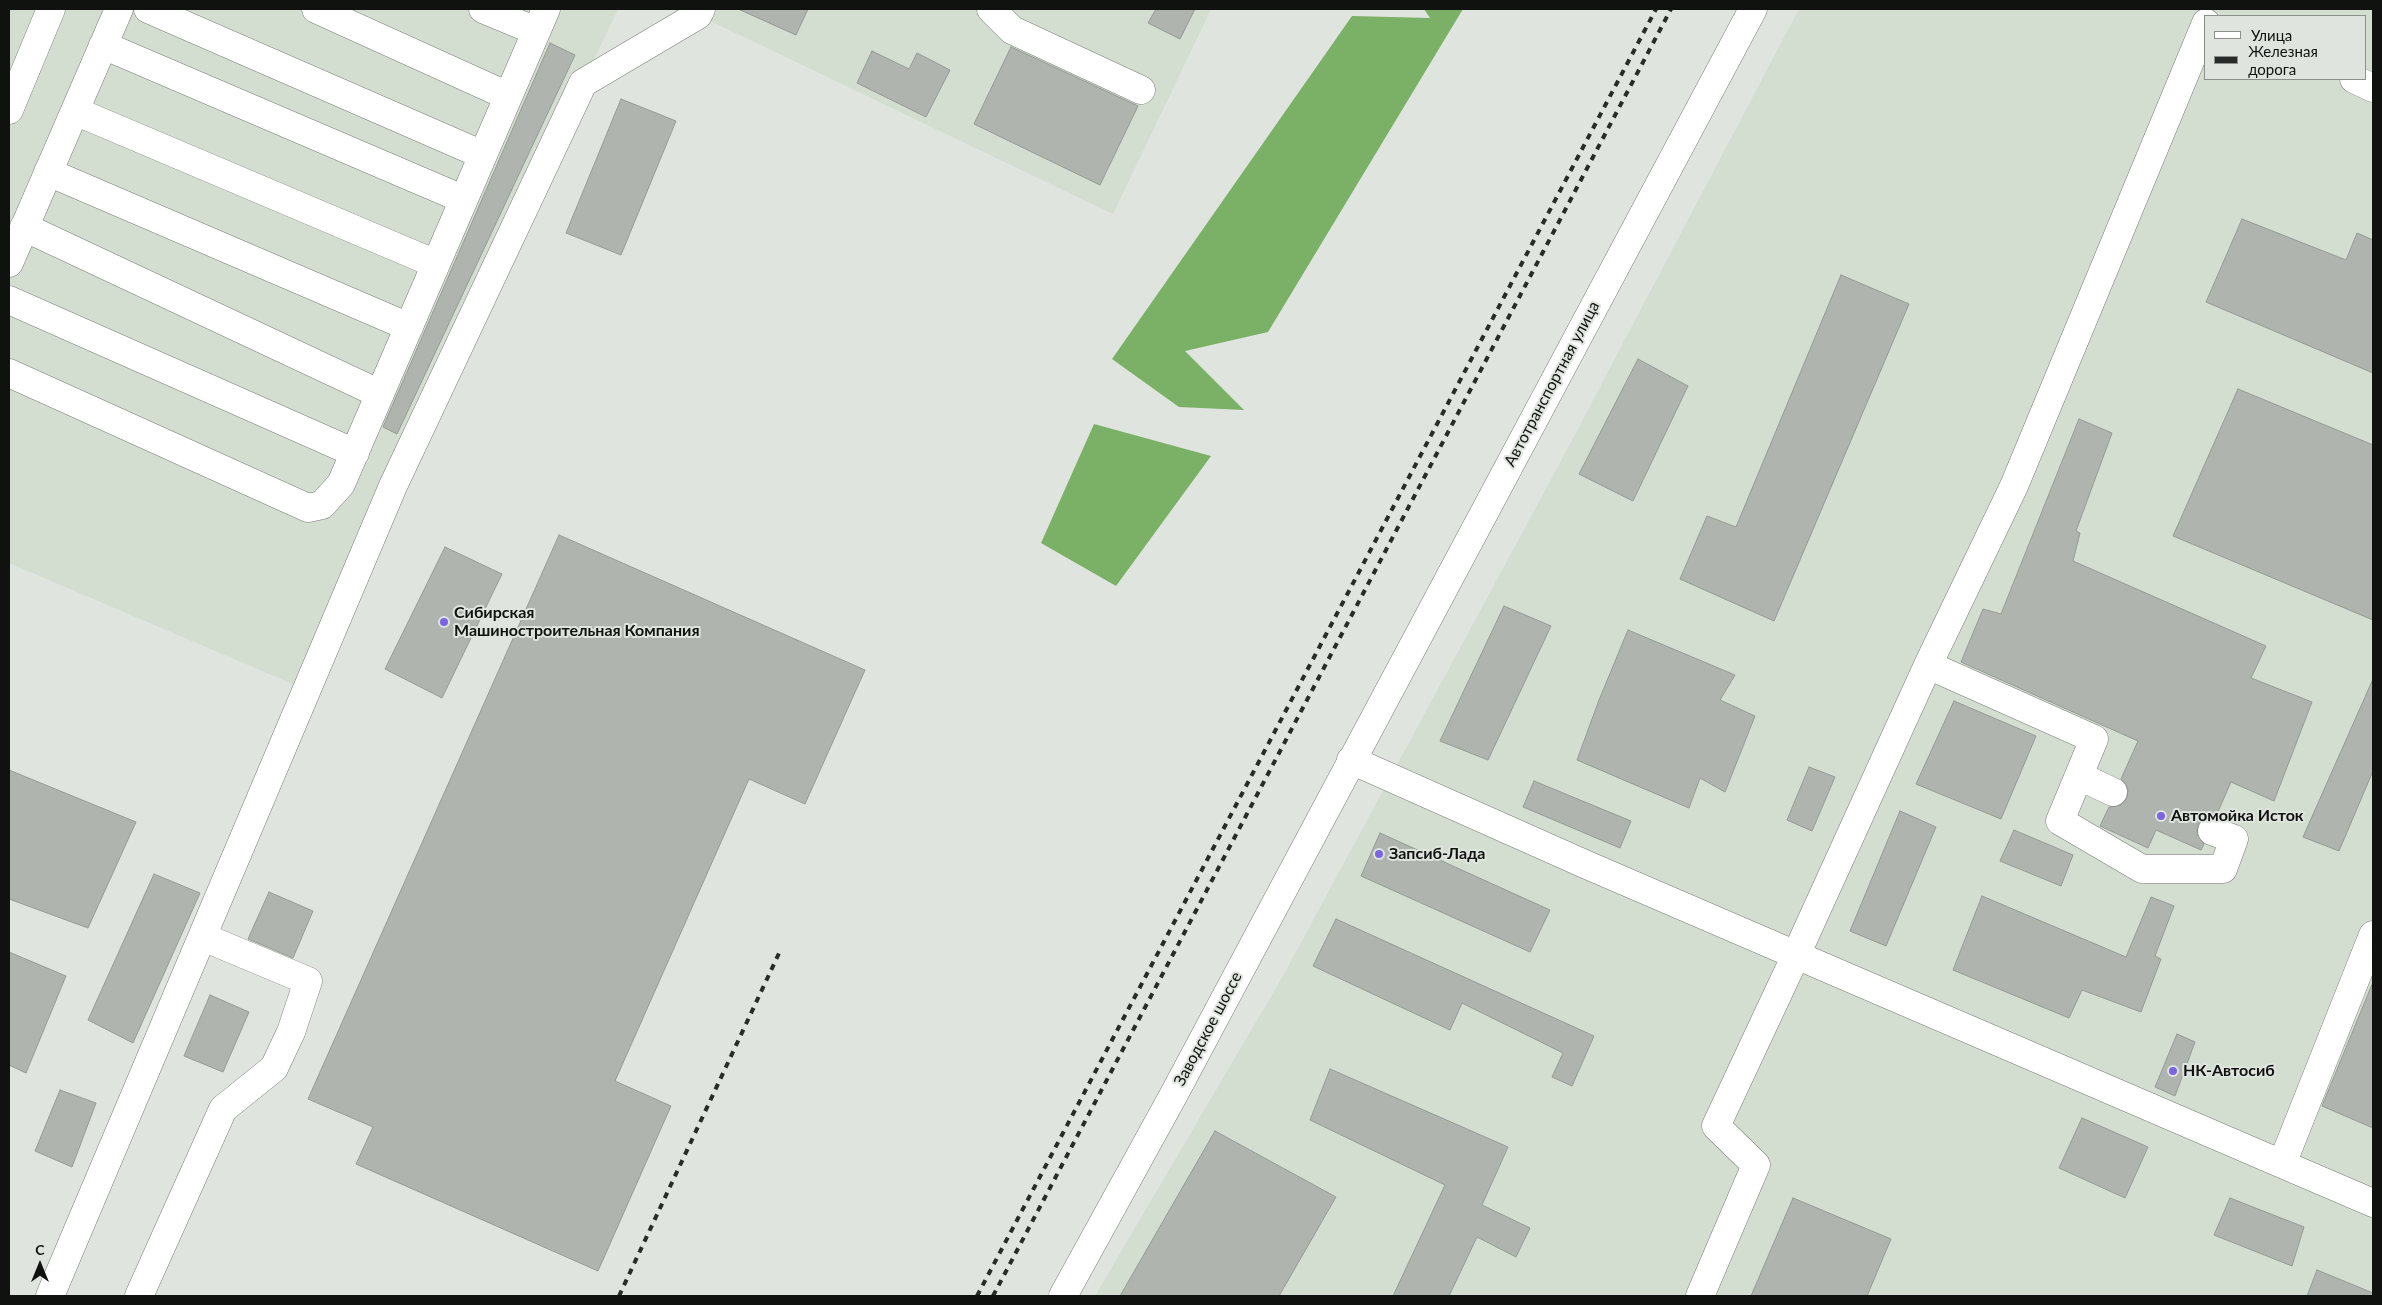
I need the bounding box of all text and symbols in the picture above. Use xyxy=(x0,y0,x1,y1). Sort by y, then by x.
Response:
legend xyxy=(2204,15,2367,80)
text: Улица xyxy=(2251,26,2292,44)
text: Железная дорога xyxy=(2248,42,2318,78)
street label: Автотранспортная улица xyxy=(1500,298,1604,470)
place label: Сибирская Машиностроительная Компания xyxy=(454,603,700,641)
marker: Сибирская Машиностроительная Компания xyxy=(438,616,450,628)
place label: Автомойка Исток xyxy=(2171,806,2304,826)
marker: Автомойка Исток xyxy=(2155,810,2167,822)
place label: Запсиб-Лада xyxy=(1389,844,1485,864)
marker: Запсиб-Лада xyxy=(1373,848,1385,860)
street label: Заводское шоссе xyxy=(1170,969,1246,1089)
place label: НК-Автосиб xyxy=(2183,1061,2275,1081)
marker: НК-Автосиб xyxy=(2167,1065,2179,1077)
north arrow xyxy=(15,1240,65,1290)
text: С xyxy=(35,1241,45,1258)

